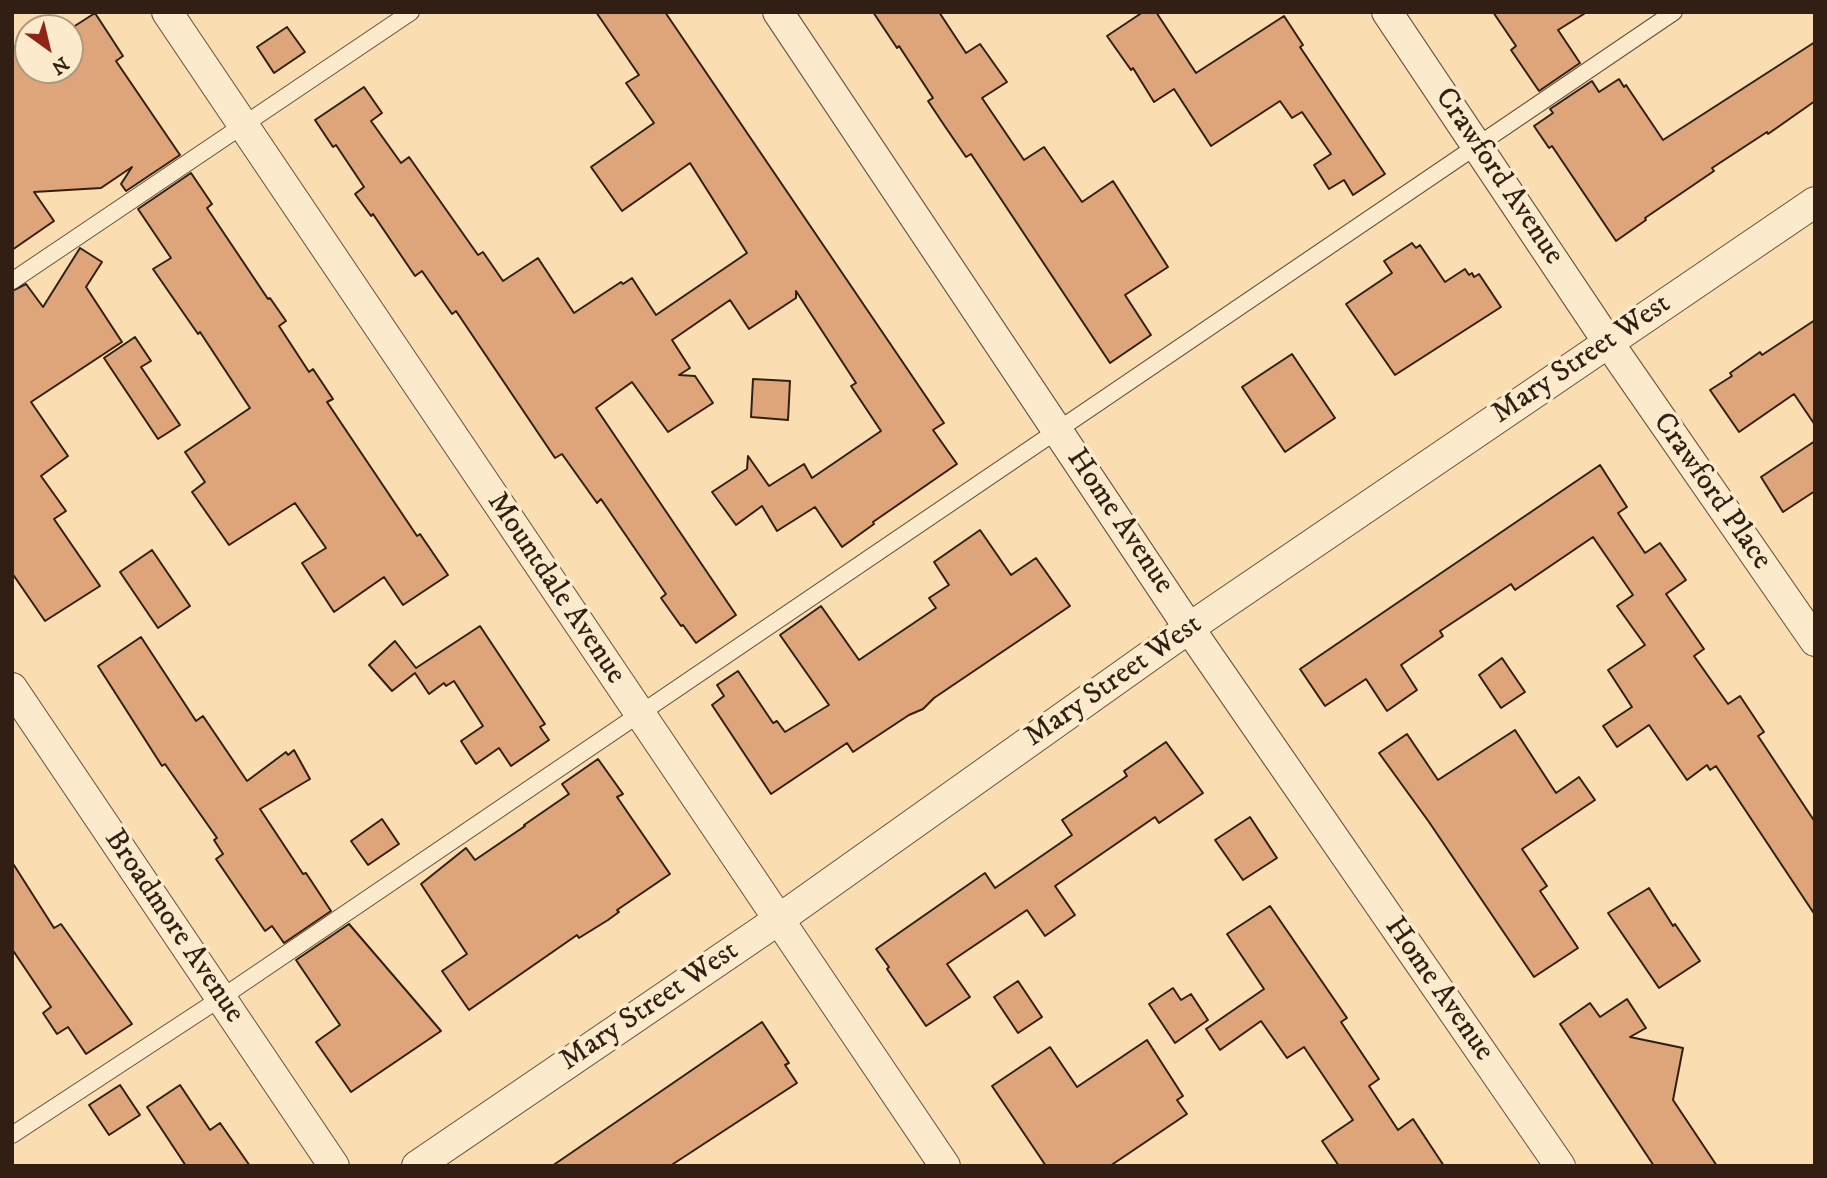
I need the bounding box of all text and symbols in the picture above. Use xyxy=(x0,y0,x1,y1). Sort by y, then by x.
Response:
north arrow xyxy=(14,14,84,84)
text: N xyxy=(47,51,73,79)
street label: Crawford Avenue xyxy=(1426,82,1570,272)
street label: Mary Street West xyxy=(1486,287,1678,433)
street label: Crawford Place xyxy=(1644,407,1778,577)
street label: Home Avenue xyxy=(1057,443,1181,601)
street label: Mountdale Avenue xyxy=(478,486,632,692)
street label: Mary Street West xyxy=(1019,608,1209,756)
street label: Broadmore Avenue xyxy=(95,823,251,1031)
street label: Home Avenue xyxy=(1375,911,1501,1069)
street label: Mary Street West xyxy=(554,934,746,1080)

